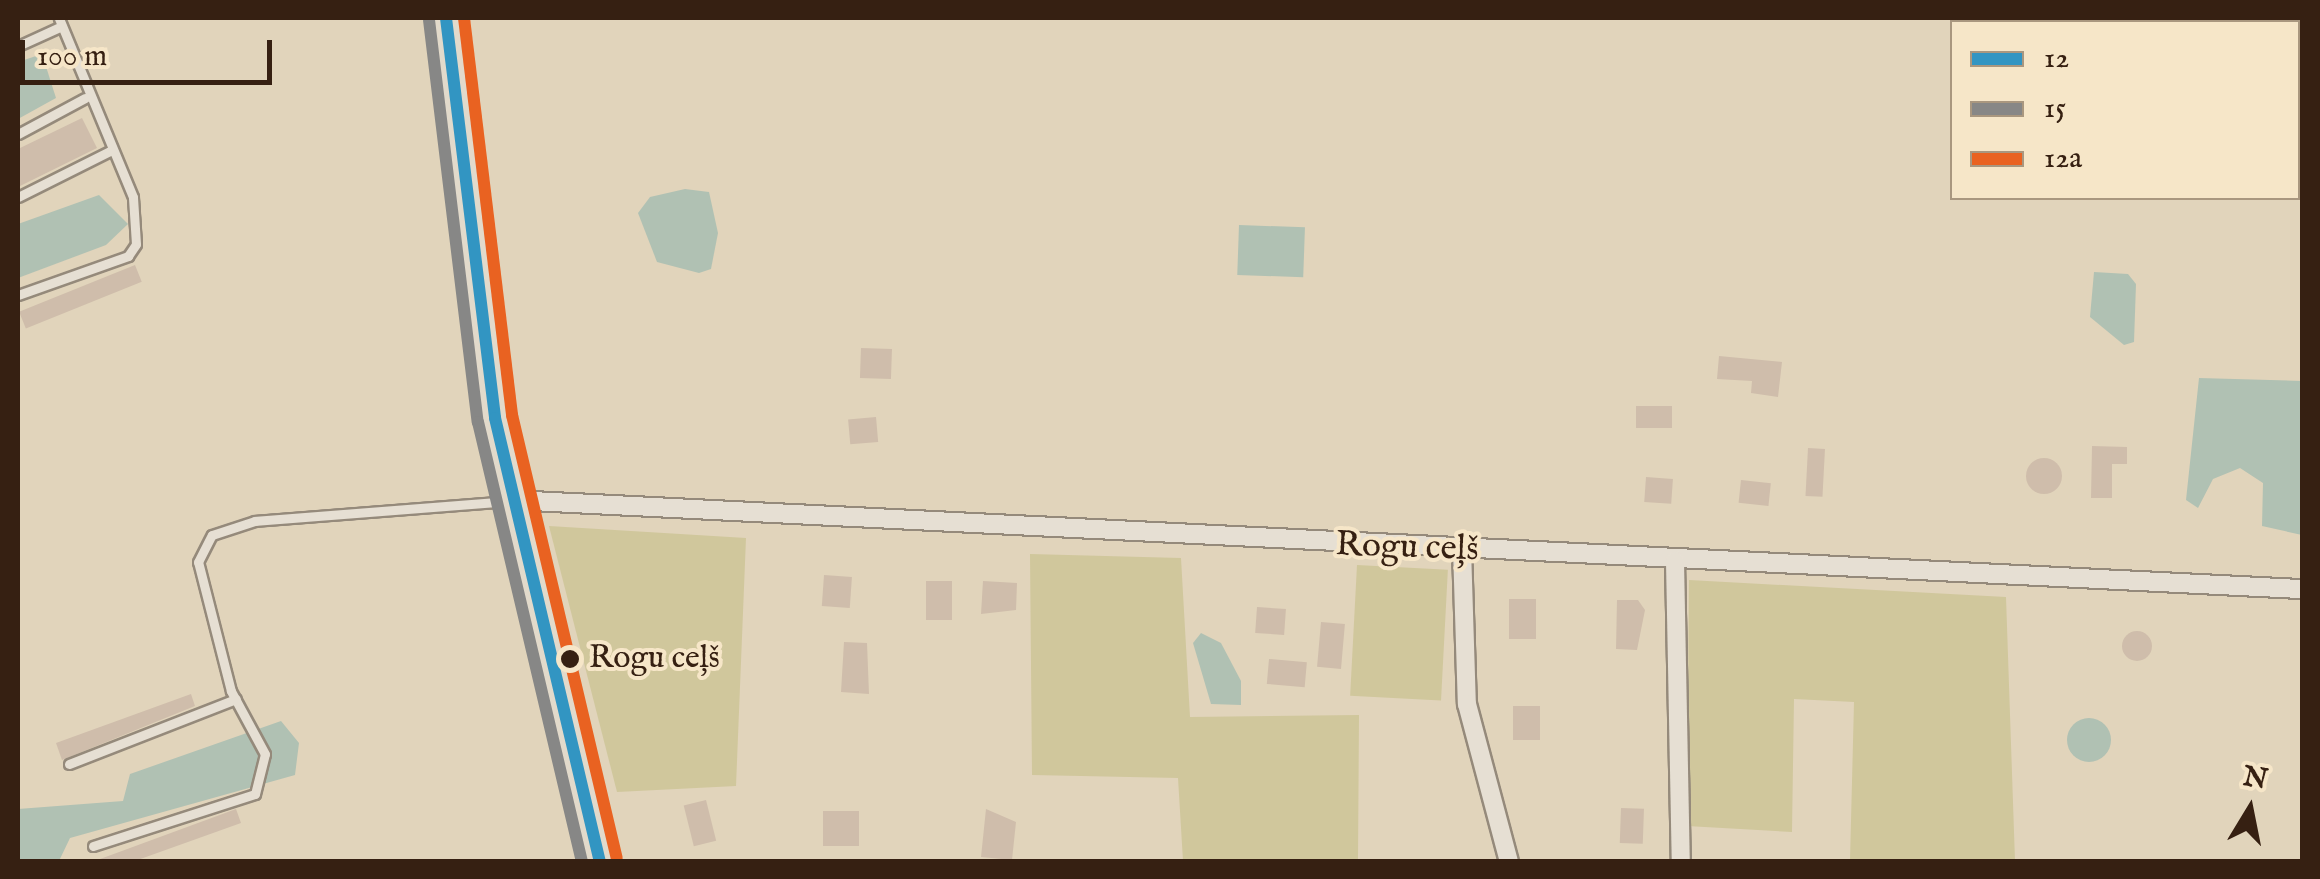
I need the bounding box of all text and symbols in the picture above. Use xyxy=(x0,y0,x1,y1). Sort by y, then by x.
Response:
scale bar xyxy=(25,20,278,82)
legend xyxy=(1950,20,2300,200)
text: 100 m xyxy=(37,38,107,76)
text: 12 xyxy=(2044,40,2069,78)
text: 15 xyxy=(2044,90,2066,128)
text: 12a xyxy=(2044,140,2082,178)
street label: Rogu ceļš xyxy=(1335,525,1479,571)
place label: Rogu ceļš xyxy=(589,640,720,678)
marker: Rogu ceļš xyxy=(560,649,580,669)
north arrow xyxy=(2200,759,2300,859)
text: N xyxy=(2240,760,2270,798)

